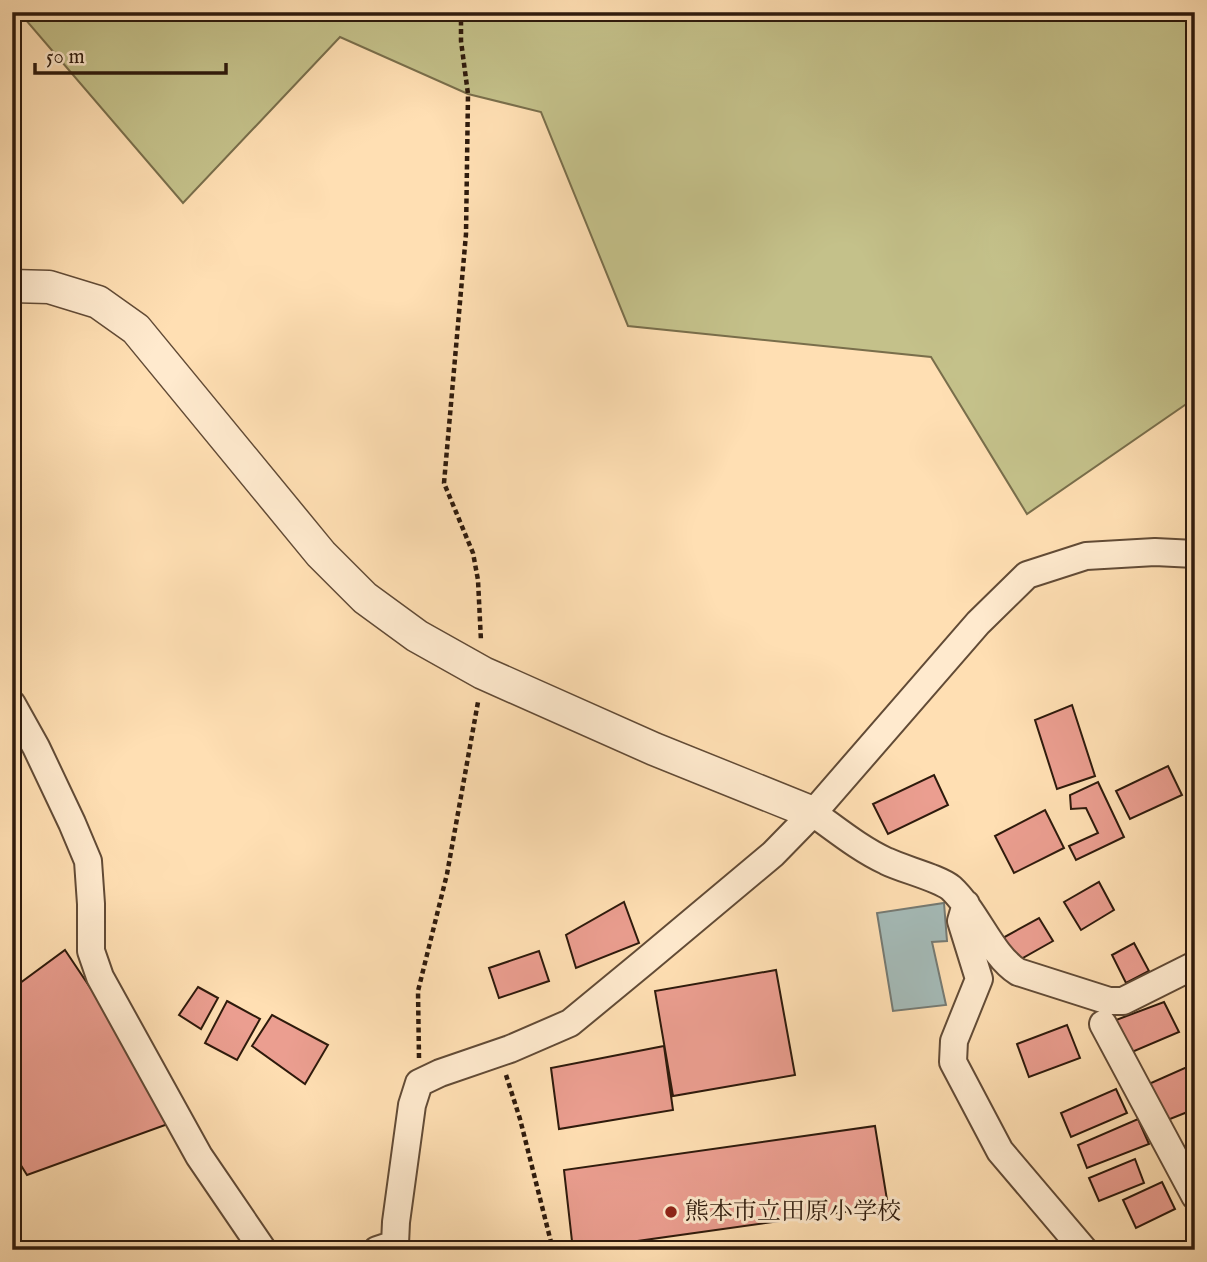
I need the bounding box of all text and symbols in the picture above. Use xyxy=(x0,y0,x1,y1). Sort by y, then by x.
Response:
scale bar xyxy=(35,32,226,76)
text: 50 m xyxy=(46,44,85,71)
place label: 熊本市立田原小学校 xyxy=(685,1197,901,1228)
marker: 熊本市立田原小学校 xyxy=(663,1204,679,1220)

